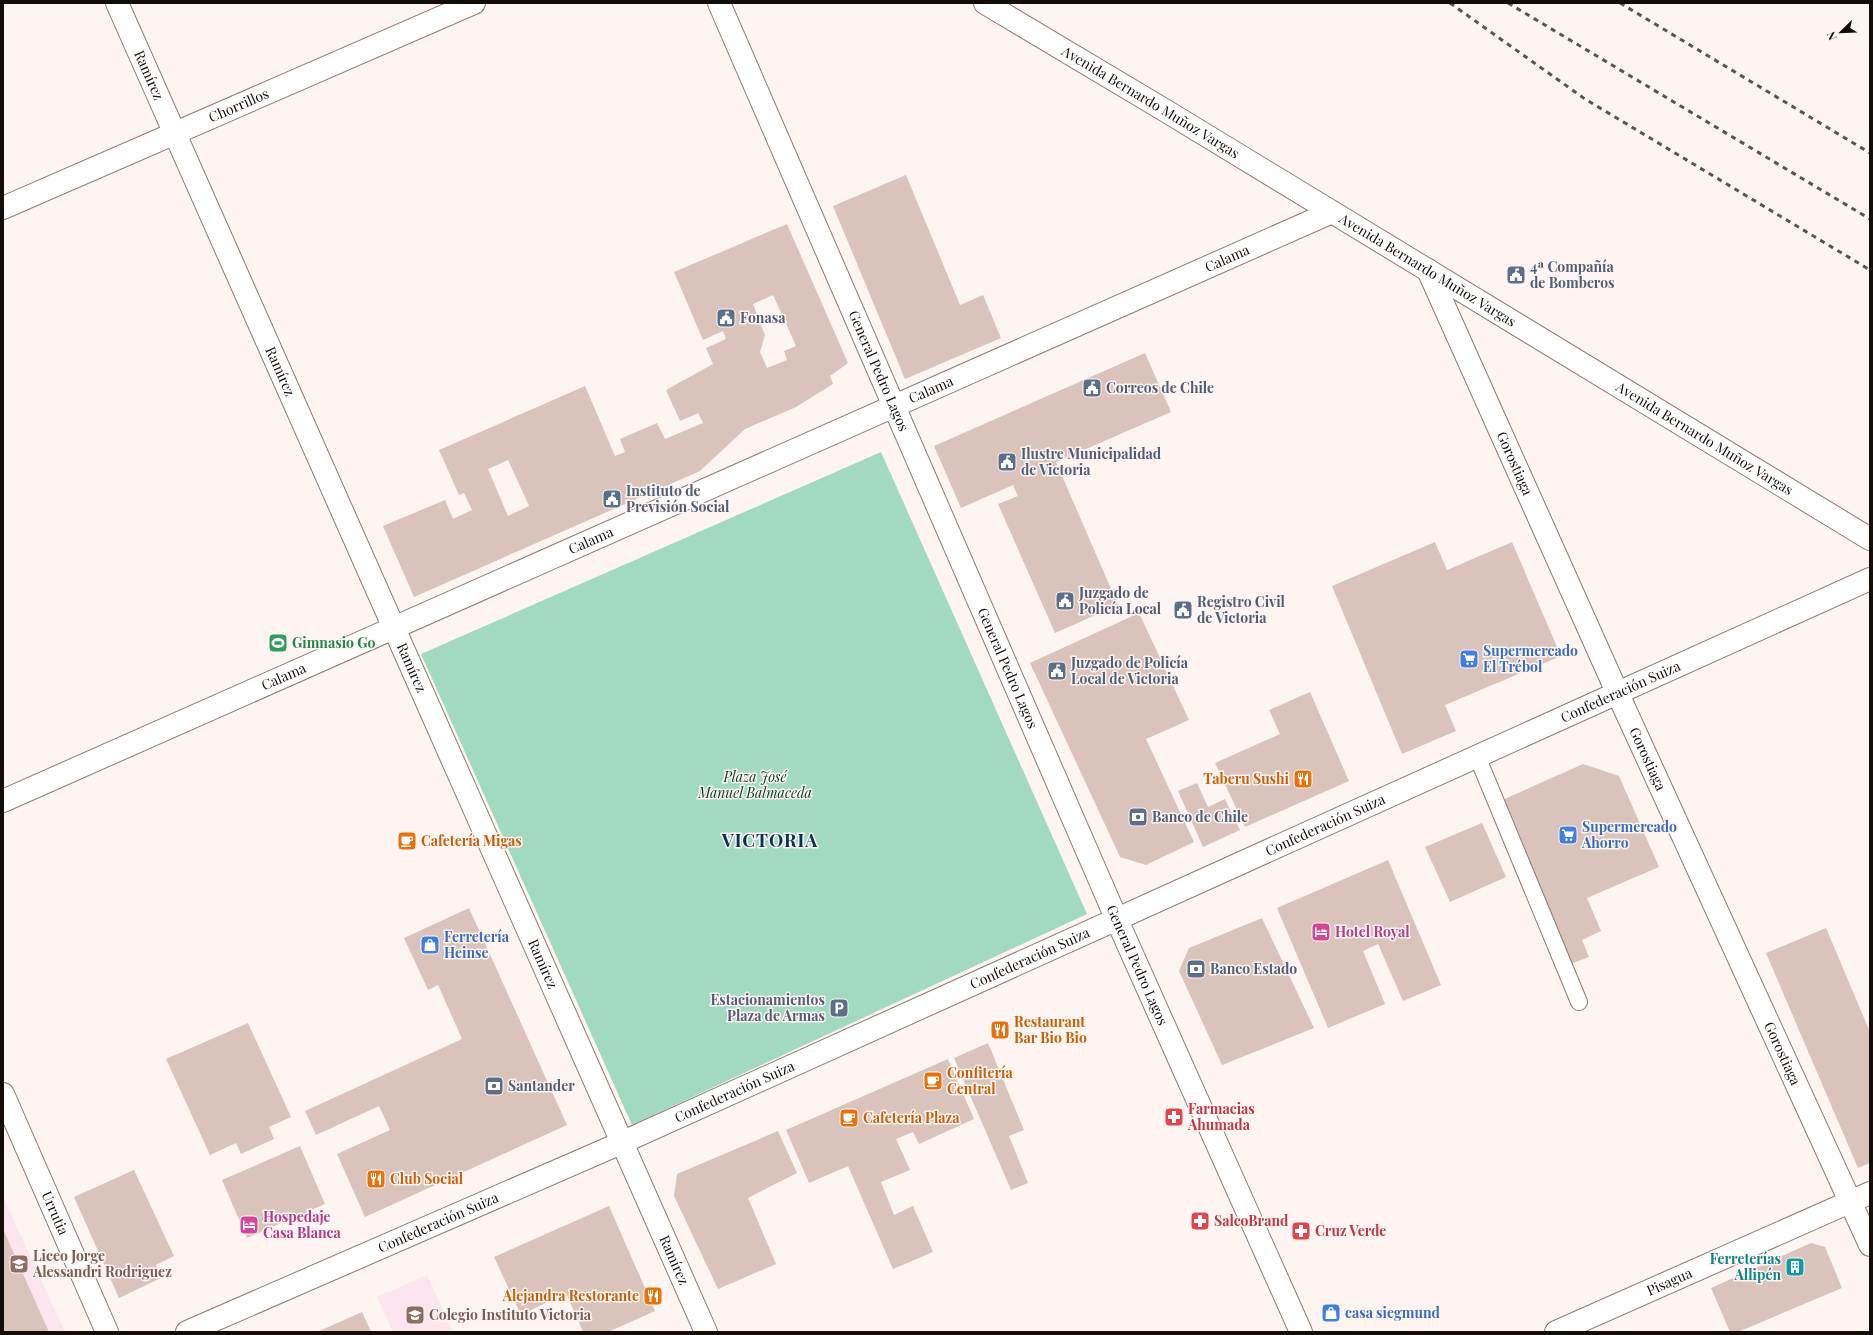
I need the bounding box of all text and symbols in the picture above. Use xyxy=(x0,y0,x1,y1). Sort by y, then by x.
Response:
north arrow xyxy=(1821,12,1861,52)
text: N xyxy=(1823,29,1840,43)
street label: Avenida Bernardo Muñoz Vargas xyxy=(1058,41,1243,162)
street label: Ramírez xyxy=(130,47,169,103)
street label: Chorrillos xyxy=(205,83,272,126)
street label: Avenida Bernardo Muñoz Vargas xyxy=(1335,208,1520,331)
street label: Calama xyxy=(1202,240,1252,276)
place label: 4ª Compañía de Bomberos xyxy=(1530,257,1615,292)
public building icon: 4ª Compañía de Bomberos xyxy=(1505,264,1527,286)
public building icon: Fonasa xyxy=(715,307,737,329)
street label: General Pedro Lagos xyxy=(845,307,914,434)
place label: Fonasa xyxy=(740,308,786,327)
street label: Ramírez xyxy=(261,343,300,399)
street label: Calama xyxy=(905,371,956,408)
street label: Avenida Bernardo Muñoz Vargas xyxy=(1612,376,1797,499)
public building icon: Correos de Chile xyxy=(1081,377,1103,399)
place label: Correos de Chile xyxy=(1106,378,1214,397)
street label: Gorostiaga xyxy=(1493,428,1538,498)
place label: Ilustre Municipalidad de Victoria xyxy=(1021,444,1162,479)
public building icon: Ilustre Municipalidad de Victoria xyxy=(996,451,1018,473)
place label: Instituto de Previsión Social xyxy=(626,481,730,516)
public building icon: Instituto de Previsión Social xyxy=(601,488,623,510)
street label: Calama xyxy=(565,522,616,558)
place label: Juzgado de Policía Local xyxy=(1078,583,1162,618)
public building icon: Juzgado de Policía Local xyxy=(1054,590,1076,612)
place label: Registro Civil de Victoria xyxy=(1197,592,1286,627)
public building icon: Registro Civil de Victoria xyxy=(1172,599,1194,621)
street label: General Pedro Lagos xyxy=(974,604,1043,731)
sports icon: Gimnasio Go xyxy=(267,632,289,654)
place label: Gimnasio Go xyxy=(292,633,376,652)
street label: Ramírez xyxy=(393,640,431,696)
place label: Supermercado El Trébol xyxy=(1483,641,1578,676)
supermarket icon: Supermercado El Trébol xyxy=(1458,648,1480,670)
place label: Juzgado de Policía Local de Victoria xyxy=(1070,653,1189,688)
street label: Confederación Suiza xyxy=(1557,656,1683,727)
street label: Calama xyxy=(258,658,309,694)
public building icon: Juzgado de Policía Local de Victoria xyxy=(1046,660,1068,682)
street label: Gorostiaga xyxy=(1625,724,1671,793)
park label: Plaza José Manuel Balmaceda xyxy=(697,767,812,802)
restaurant icon: Taberu Sushi xyxy=(1292,768,1314,790)
place label: Taberu Sushi xyxy=(1203,769,1290,788)
street label: Confederación Suiza xyxy=(1262,789,1388,860)
bank icon: Banco de Chile xyxy=(1127,806,1149,828)
place label: Banco de Chile xyxy=(1152,807,1248,826)
place label: Supermercado Ahorro xyxy=(1581,817,1677,852)
supermarket icon: Supermercado Ahorro xyxy=(1557,824,1579,846)
district label: VICTORIA xyxy=(721,828,818,852)
cafe icon: Cafetería Migas xyxy=(396,830,418,852)
place label: Cafetería Migas xyxy=(421,831,522,850)
street label: General Pedro Lagos xyxy=(1103,902,1173,1028)
hotel icon: Hotel Royal xyxy=(1310,921,1332,943)
place label: Hotel Royal xyxy=(1335,922,1410,941)
street label: Confederación Suiza xyxy=(967,923,1093,993)
place label: Ferretería Heinse xyxy=(444,927,510,962)
shop icon: Ferretería Heinse xyxy=(419,934,441,956)
street label: Ramírez xyxy=(524,936,563,992)
bank icon: Banco Estado xyxy=(1185,958,1207,980)
place label: Banco Estado xyxy=(1210,959,1297,978)
place label: Estacionamientos Plaza de Armas xyxy=(710,990,825,1025)
parking icon: Estacionamientos Plaza de Armas xyxy=(828,997,850,1019)
place label: Restaurant Bar Bio Bio xyxy=(1014,1012,1087,1047)
restaurant icon: Restaurant Bar Bio Bio xyxy=(989,1019,1011,1041)
street label: Gorostiaga xyxy=(1760,1019,1806,1088)
street label: Confederación Suiza xyxy=(671,1056,797,1127)
place label: Confitería Central xyxy=(947,1063,1013,1098)
cafe icon: Confitería Central xyxy=(922,1070,944,1092)
bank icon: Santander xyxy=(483,1075,505,1097)
place label: Santander xyxy=(508,1076,575,1095)
place label: Farmacias Ahumada xyxy=(1187,1099,1255,1134)
pharmacy icon: Farmacias Ahumada xyxy=(1163,1106,1185,1128)
cafe icon: Cafetería Plaza xyxy=(838,1107,860,1129)
place label: Cafetería Plaza xyxy=(863,1108,960,1127)
restaurant icon: Club Social xyxy=(365,1168,387,1190)
place label: Club Social xyxy=(390,1169,464,1188)
street label: Urrutia xyxy=(38,1188,73,1238)
street label: Confederación Suiza xyxy=(375,1188,501,1257)
place label: Hospedaje Casa Blanca xyxy=(263,1207,341,1242)
pharmacy icon: SalcoBrand xyxy=(1189,1210,1211,1232)
place label: SalcoBrand xyxy=(1214,1211,1289,1230)
hotel icon: Hospedaje Casa Blanca xyxy=(238,1214,260,1236)
pharmacy icon: Cruz Verde xyxy=(1290,1220,1312,1242)
place label: Cruz Verde xyxy=(1315,1221,1386,1240)
street label: Ramírez xyxy=(655,1232,694,1288)
place label: Liceo Jorge Alessandri Rodriguez xyxy=(32,1246,172,1281)
place label: Ferreterías Allipén xyxy=(1710,1249,1781,1284)
school or university icon: Liceo Jorge Alessandri Rodriguez xyxy=(8,1253,30,1275)
building icon: Ferreterías Allipén xyxy=(1784,1256,1806,1278)
street label: Pisagua xyxy=(1643,1263,1695,1300)
restaurant icon: Alejandra Restorante xyxy=(642,1285,664,1307)
place label: Alejandra Restorante xyxy=(502,1286,639,1305)
shop icon: casa siegmund xyxy=(1320,1302,1342,1324)
place label: casa siegmund xyxy=(1345,1303,1441,1322)
school or university icon: Colegio Instituto Victoria xyxy=(404,1304,426,1326)
place label: Colegio Instituto Victoria xyxy=(429,1305,592,1324)

